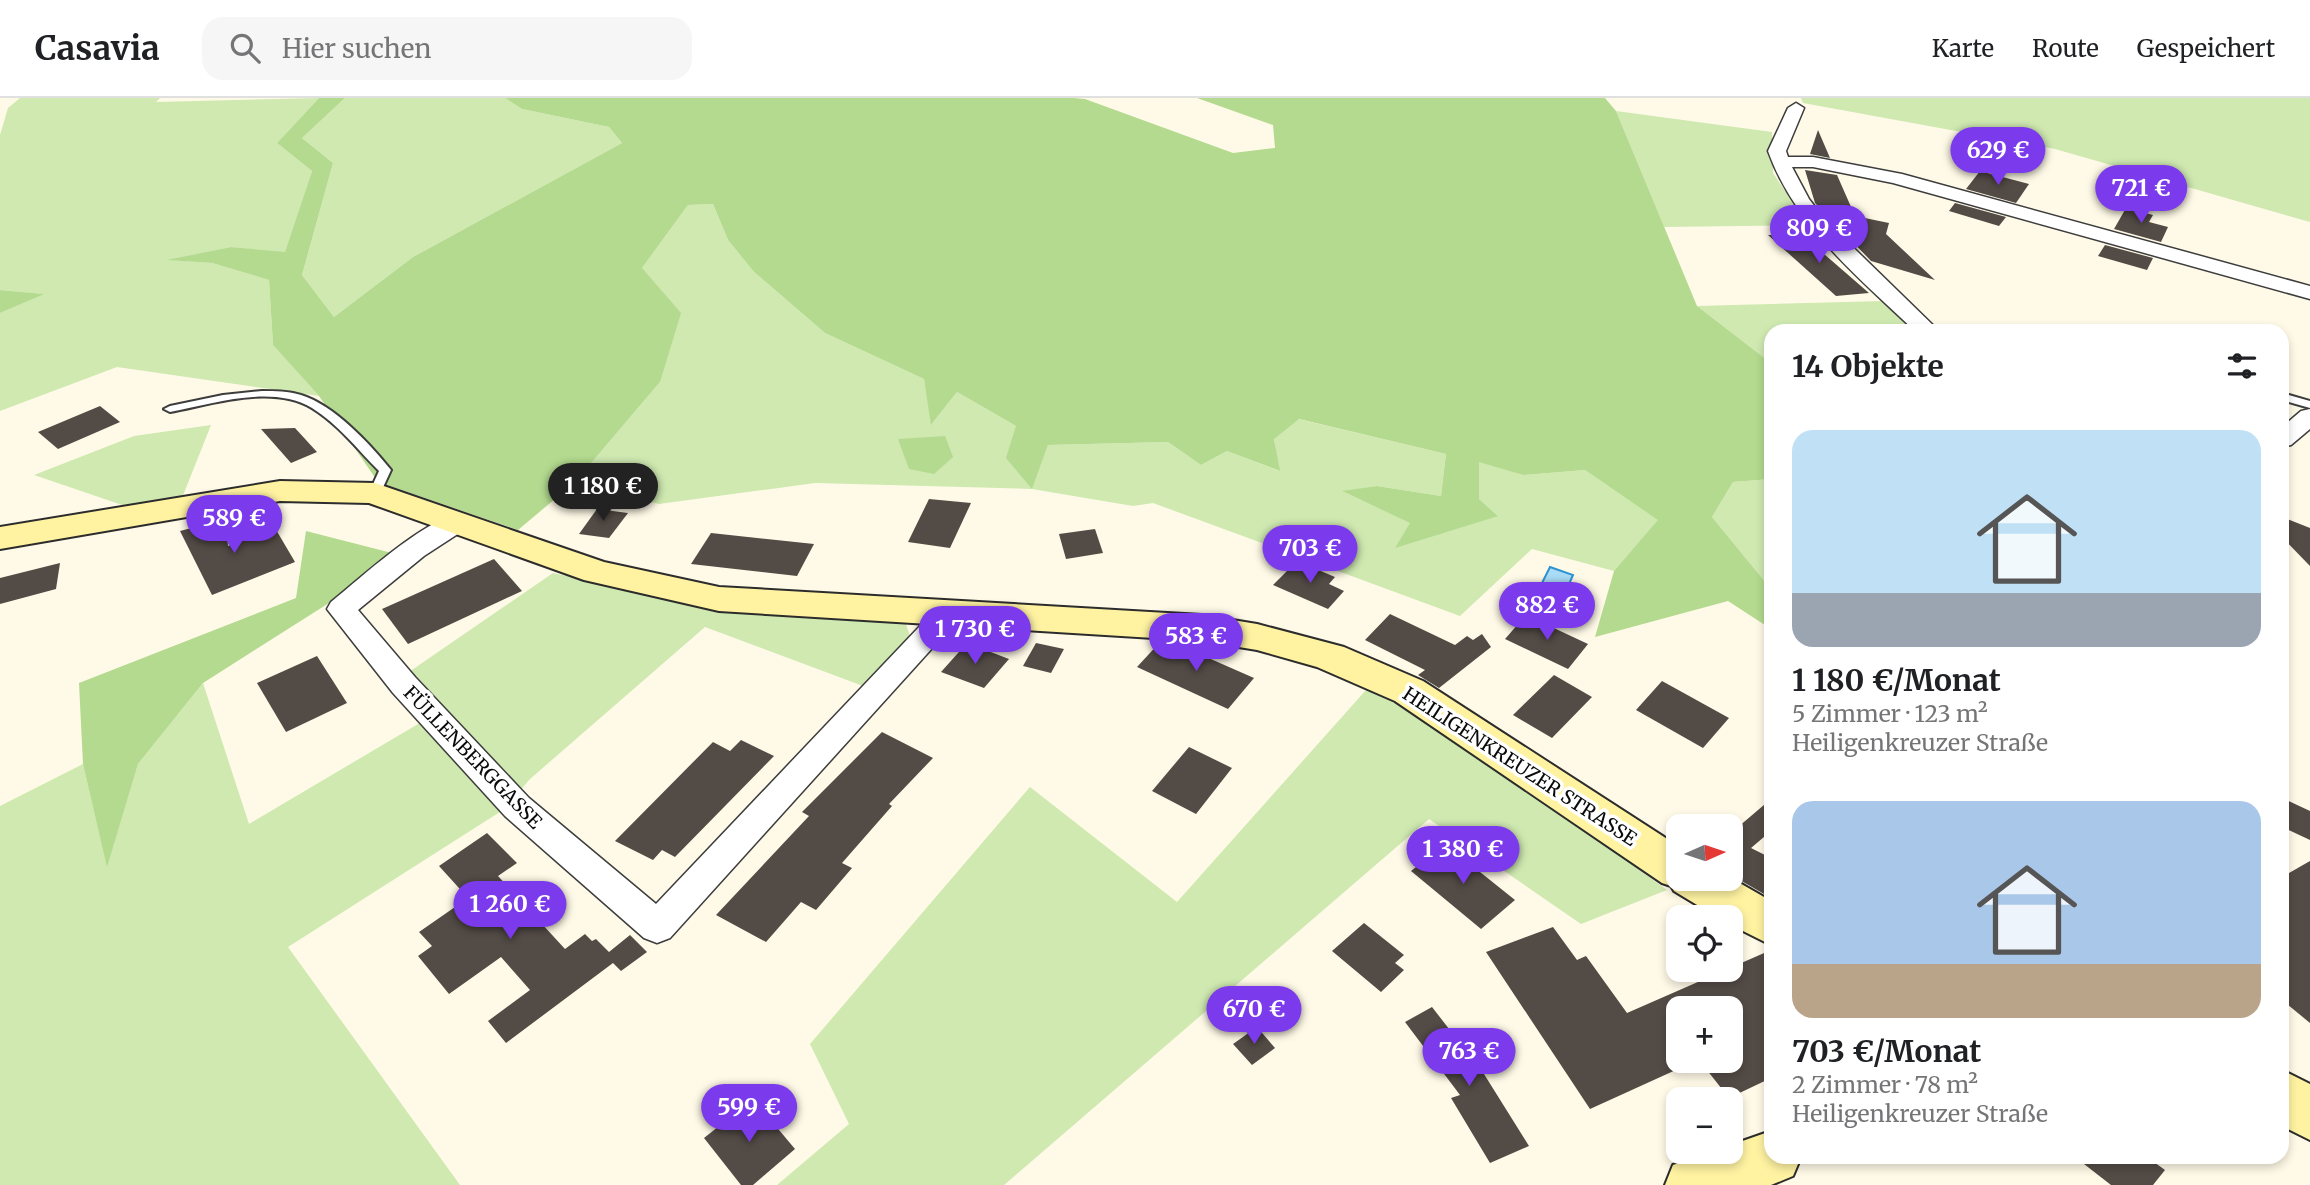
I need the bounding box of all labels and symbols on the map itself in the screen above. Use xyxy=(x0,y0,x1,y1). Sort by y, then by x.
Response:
pin: 629 € xyxy=(1949,127,2047,187)
pin: 721 € xyxy=(2092,166,2190,225)
pin: 809 € xyxy=(1770,206,1868,265)
pin: 1 180 € xyxy=(538,464,668,523)
pin: 589 € xyxy=(185,496,283,555)
pin: 703 € xyxy=(1261,526,1359,585)
pin: 882 € xyxy=(1498,582,1596,642)
pin: 1 730 € xyxy=(910,606,1040,666)
pin: 583 € xyxy=(1147,614,1245,673)
street label: FÜLLENBERGGASSE xyxy=(399,681,547,833)
street label: HEILIGENKREUZER STRASSE xyxy=(1399,681,1641,851)
north arrow xyxy=(1666,814,1743,891)
pin: 1 380 € xyxy=(1398,826,1528,886)
pin: 1 260 € xyxy=(445,882,575,941)
pin: 670 € xyxy=(1205,986,1303,1046)
pin: 763 € xyxy=(1420,1028,1518,1088)
pin: 599 € xyxy=(700,1084,798,1144)

